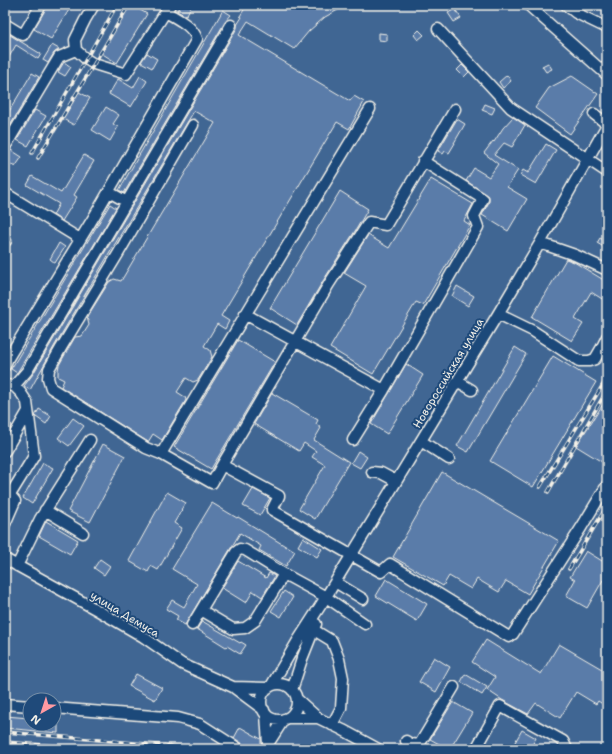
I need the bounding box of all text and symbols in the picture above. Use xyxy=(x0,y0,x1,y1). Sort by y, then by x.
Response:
street label: Новороссийская улица xyxy=(410,315,487,431)
street label: улица Демуса xyxy=(87,588,162,641)
north arrow xyxy=(22,692,62,732)
text: N xyxy=(28,711,44,728)

